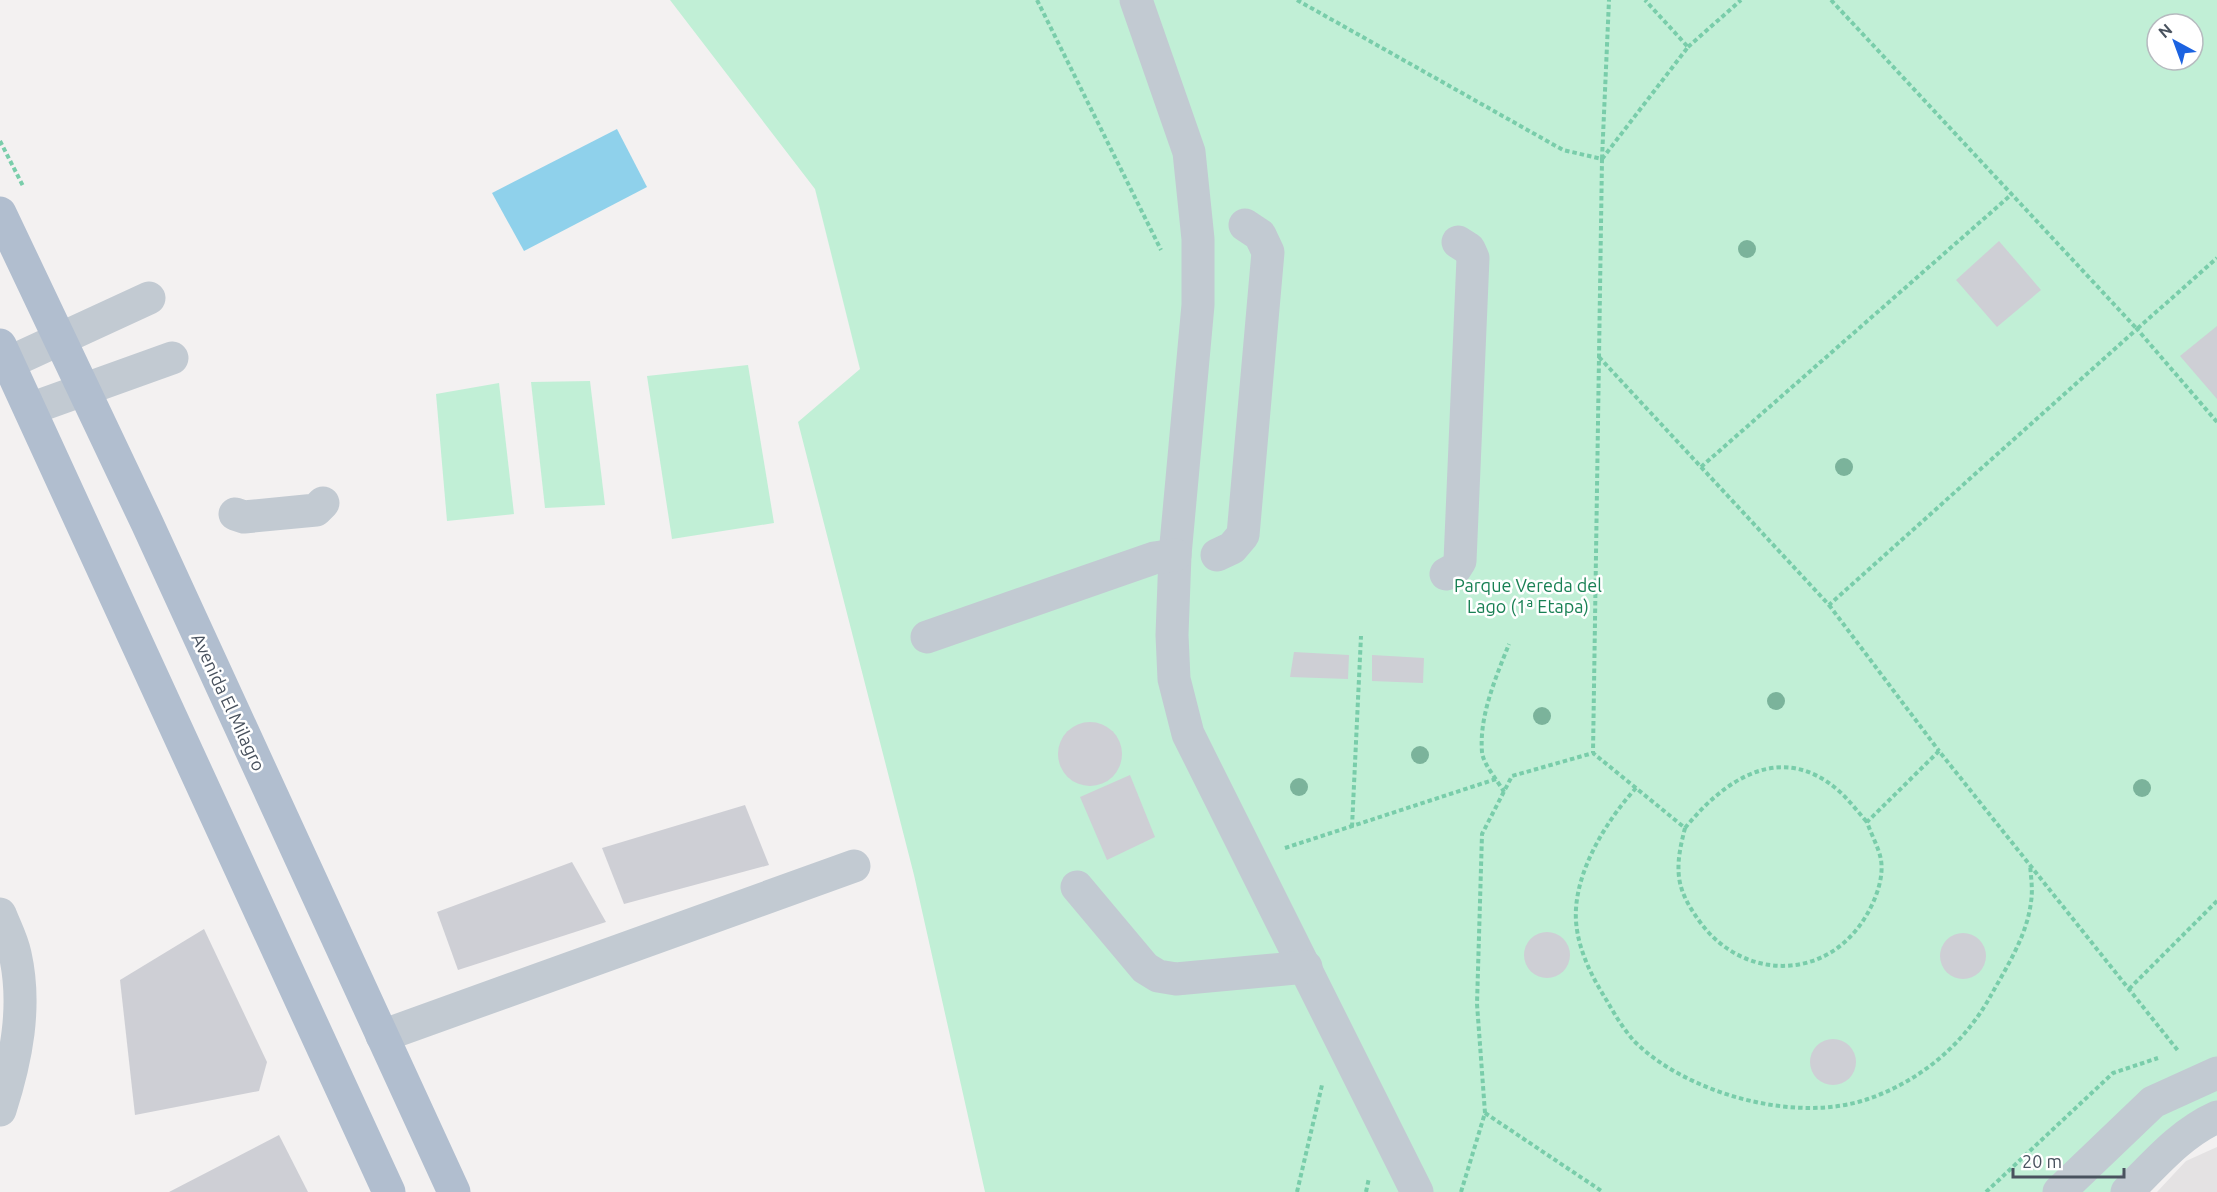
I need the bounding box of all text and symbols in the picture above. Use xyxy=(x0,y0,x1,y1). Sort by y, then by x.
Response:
north arrow xyxy=(2145,12,2205,72)
text: N xyxy=(2155,20,2176,41)
park label: Parque Vereda del Lago (1ª Etapa) xyxy=(1454,575,1602,617)
street label: Avenida El Milagro xyxy=(188,630,270,774)
scale bar xyxy=(2013,1141,2124,1179)
text: 20 m xyxy=(2022,1151,2062,1171)

